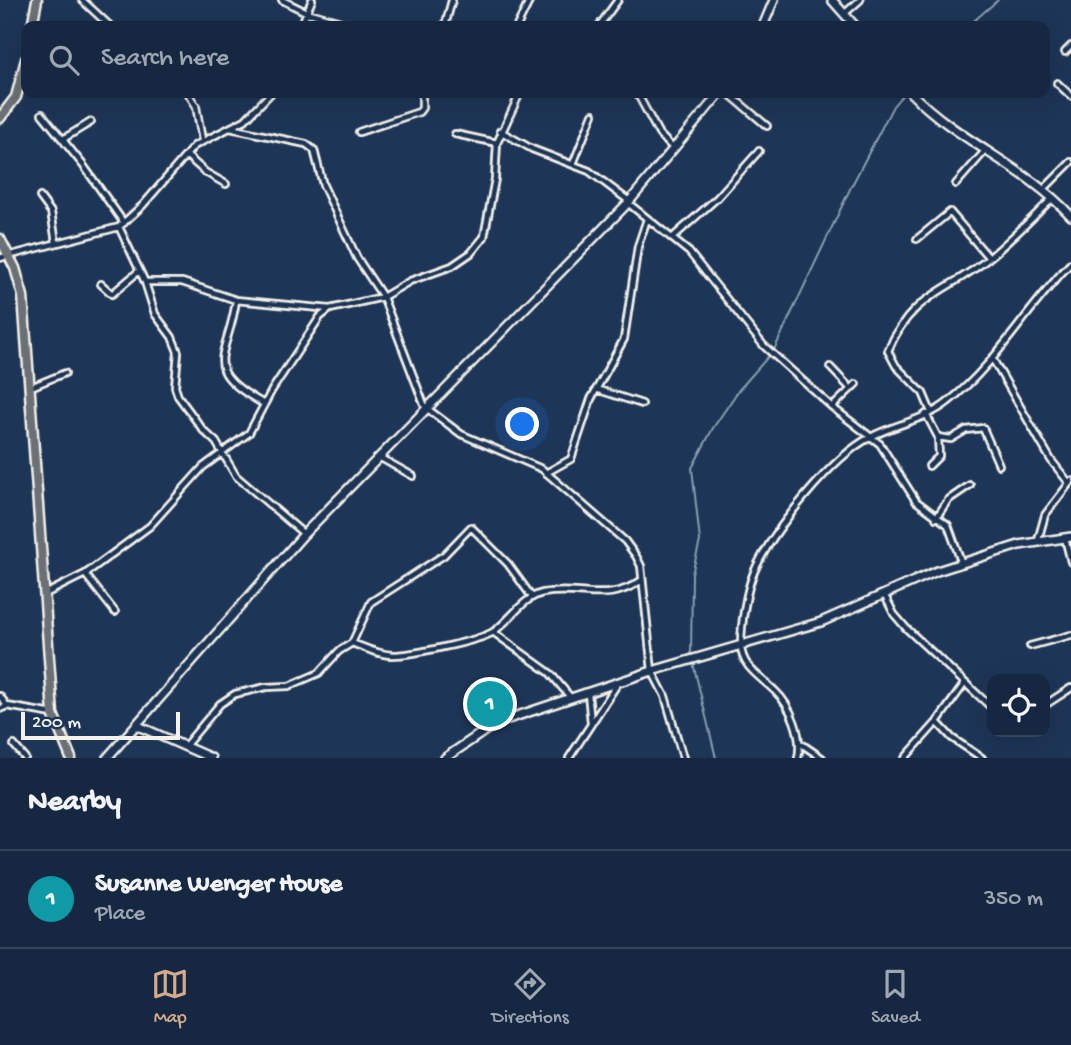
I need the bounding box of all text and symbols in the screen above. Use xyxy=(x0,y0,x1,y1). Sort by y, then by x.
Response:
search box xyxy=(21,21,1050,98)
icon: search xyxy=(45,41,83,79)
text: Search here xyxy=(101,44,229,75)
your location xyxy=(505,407,539,441)
map controls xyxy=(987,674,1050,737)
button: locate xyxy=(987,674,1050,737)
pin: 1 xyxy=(467,678,513,730)
scale bar xyxy=(21,709,180,741)
text: 200 m xyxy=(32,712,81,735)
text: Nearby xyxy=(28,786,121,821)
text: Susanne Wenger House xyxy=(95,870,343,901)
text: 1 xyxy=(46,886,56,913)
text: 350 m xyxy=(984,886,1043,913)
text: Place xyxy=(95,901,145,928)
tab: Map xyxy=(151,965,189,1030)
tab: Directions xyxy=(492,965,569,1030)
tab: Saved xyxy=(871,965,920,1030)

